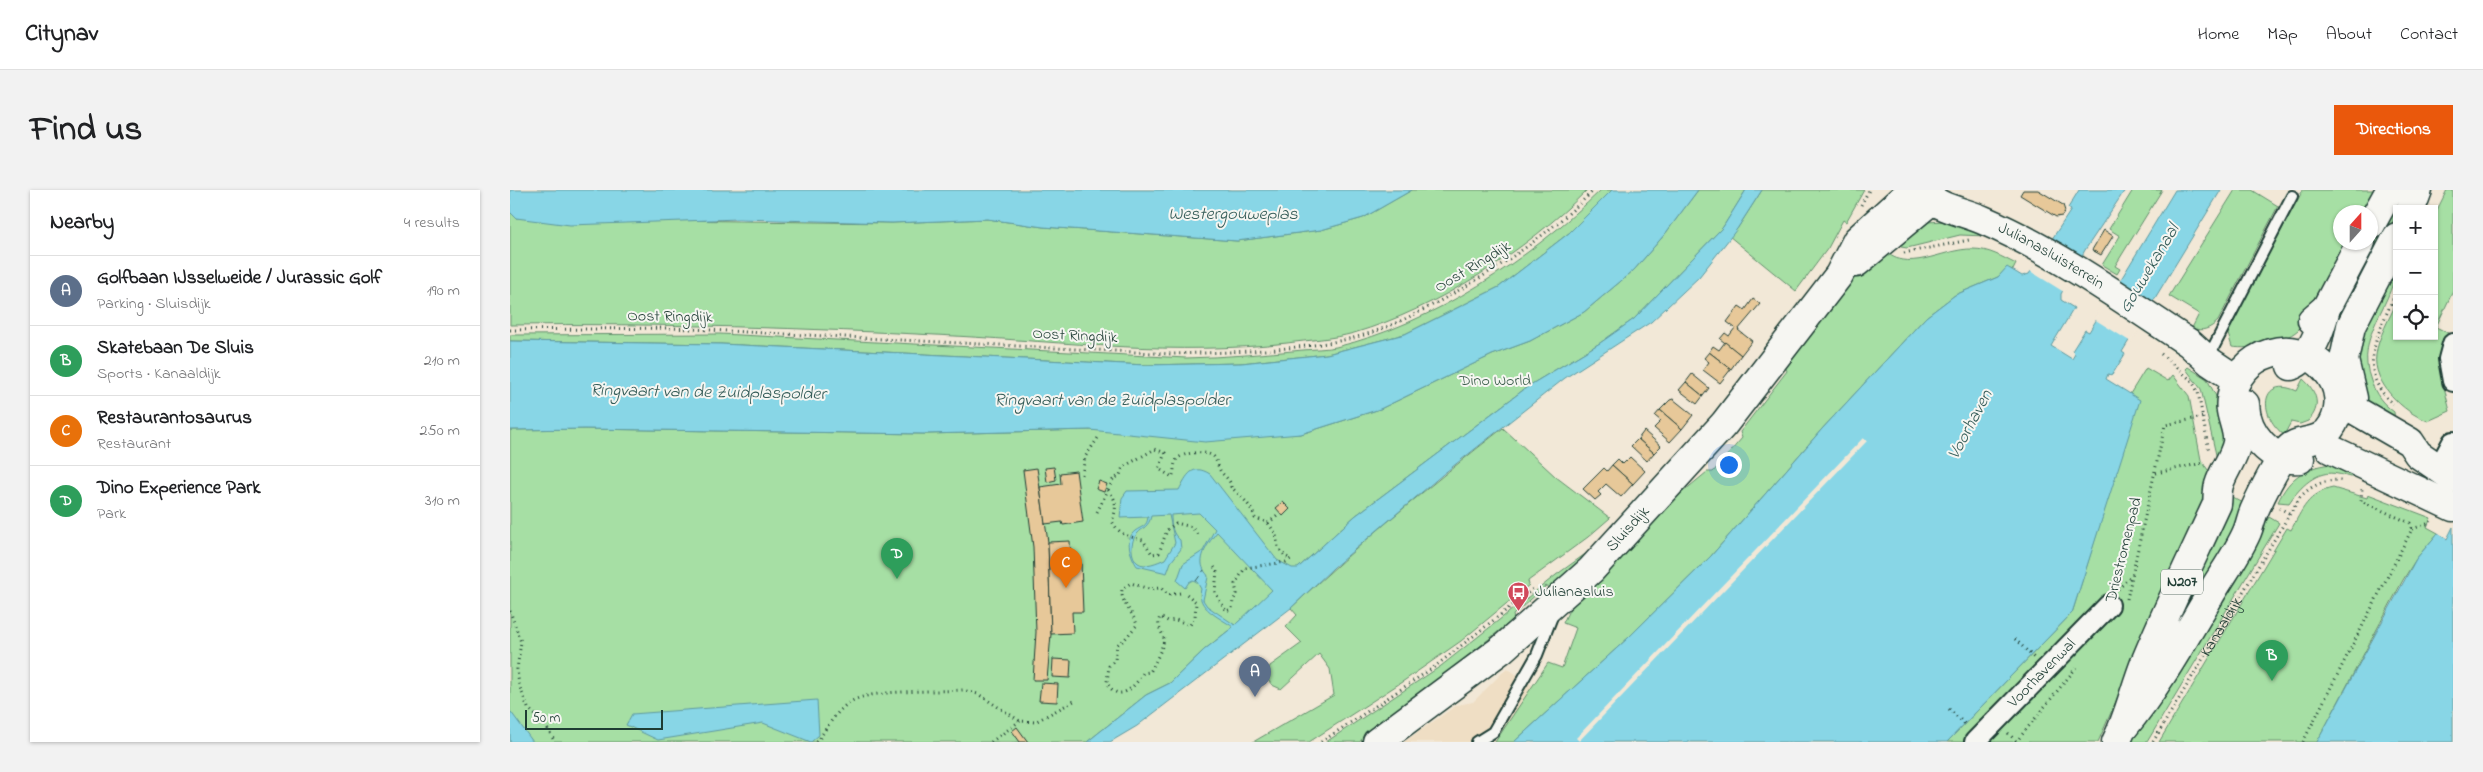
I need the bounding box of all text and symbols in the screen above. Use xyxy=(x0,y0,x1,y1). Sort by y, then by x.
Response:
text: Citynav xyxy=(25,17,98,52)
text: Home xyxy=(2198,22,2239,48)
text: Map xyxy=(2267,22,2298,48)
text: About xyxy=(2326,22,2372,48)
text: Contact xyxy=(2400,22,2458,48)
text: Find us xyxy=(30,105,142,156)
button: Directions xyxy=(2334,105,2453,155)
water label: Westergouweplas xyxy=(1168,202,1299,228)
north arrow xyxy=(2333,205,2378,250)
map controls xyxy=(2393,205,2438,340)
button: + xyxy=(2393,205,2438,250)
text: Nearby xyxy=(50,208,114,238)
text: 4 results xyxy=(404,211,460,235)
street label: Julianasluisterrein xyxy=(1994,216,2109,296)
water label: Gouwekanaal xyxy=(2113,218,2188,318)
street label: Oost Ringdijk xyxy=(1430,234,1517,299)
button: − xyxy=(2393,250,2438,295)
text: Golfbaan IJsselweide / Jurassic Golf xyxy=(97,265,382,292)
text: A xyxy=(61,279,71,303)
text: 190 m xyxy=(427,279,460,303)
text: Parking · Sluisdijk xyxy=(97,292,210,316)
button: locate xyxy=(2393,295,2438,340)
street label: Oost Ringdijk xyxy=(627,304,714,330)
street label: Oost Ringdijk xyxy=(1032,322,1119,350)
text: Skatebaan De Sluis xyxy=(97,335,254,362)
text: B xyxy=(61,349,71,373)
text: 210 m xyxy=(424,349,460,373)
text: Sports · Kanaaldijk xyxy=(97,362,221,386)
park label: Dino World xyxy=(1458,369,1531,393)
water label: Ringvaart van de Zuidplaspolder xyxy=(590,378,829,408)
water label: Voorhaven xyxy=(1942,385,2001,464)
water label: Ringvaart van de Zuidplaspolder xyxy=(994,388,1232,414)
text: Restaurantosaurus xyxy=(97,405,252,432)
text: C xyxy=(62,419,70,443)
text: 250 m xyxy=(420,419,460,443)
text: Restaurant xyxy=(97,432,171,456)
your location xyxy=(1716,452,1742,478)
text: Dino Experience Park xyxy=(97,475,260,502)
text: D xyxy=(60,489,72,513)
text: 310 m xyxy=(425,489,460,513)
street label: Driestromenpad xyxy=(2099,495,2149,606)
street label: Sluisdijk xyxy=(1601,500,1656,558)
text: Park xyxy=(97,502,126,526)
pin: D xyxy=(881,538,913,579)
pin: C xyxy=(1050,547,1082,588)
road number: N207 xyxy=(2161,570,2203,594)
bus stop icon: Julianasluis xyxy=(1507,580,1531,611)
place label: Julianasluis xyxy=(1535,580,1614,604)
street label: Kanaaldijk xyxy=(2195,592,2250,662)
street label: Voorhavenwal xyxy=(2002,633,2082,714)
pin: B xyxy=(2256,640,2288,681)
pin: A xyxy=(1239,656,1271,697)
scale bar xyxy=(525,707,662,730)
text: 50 m xyxy=(532,708,560,729)

